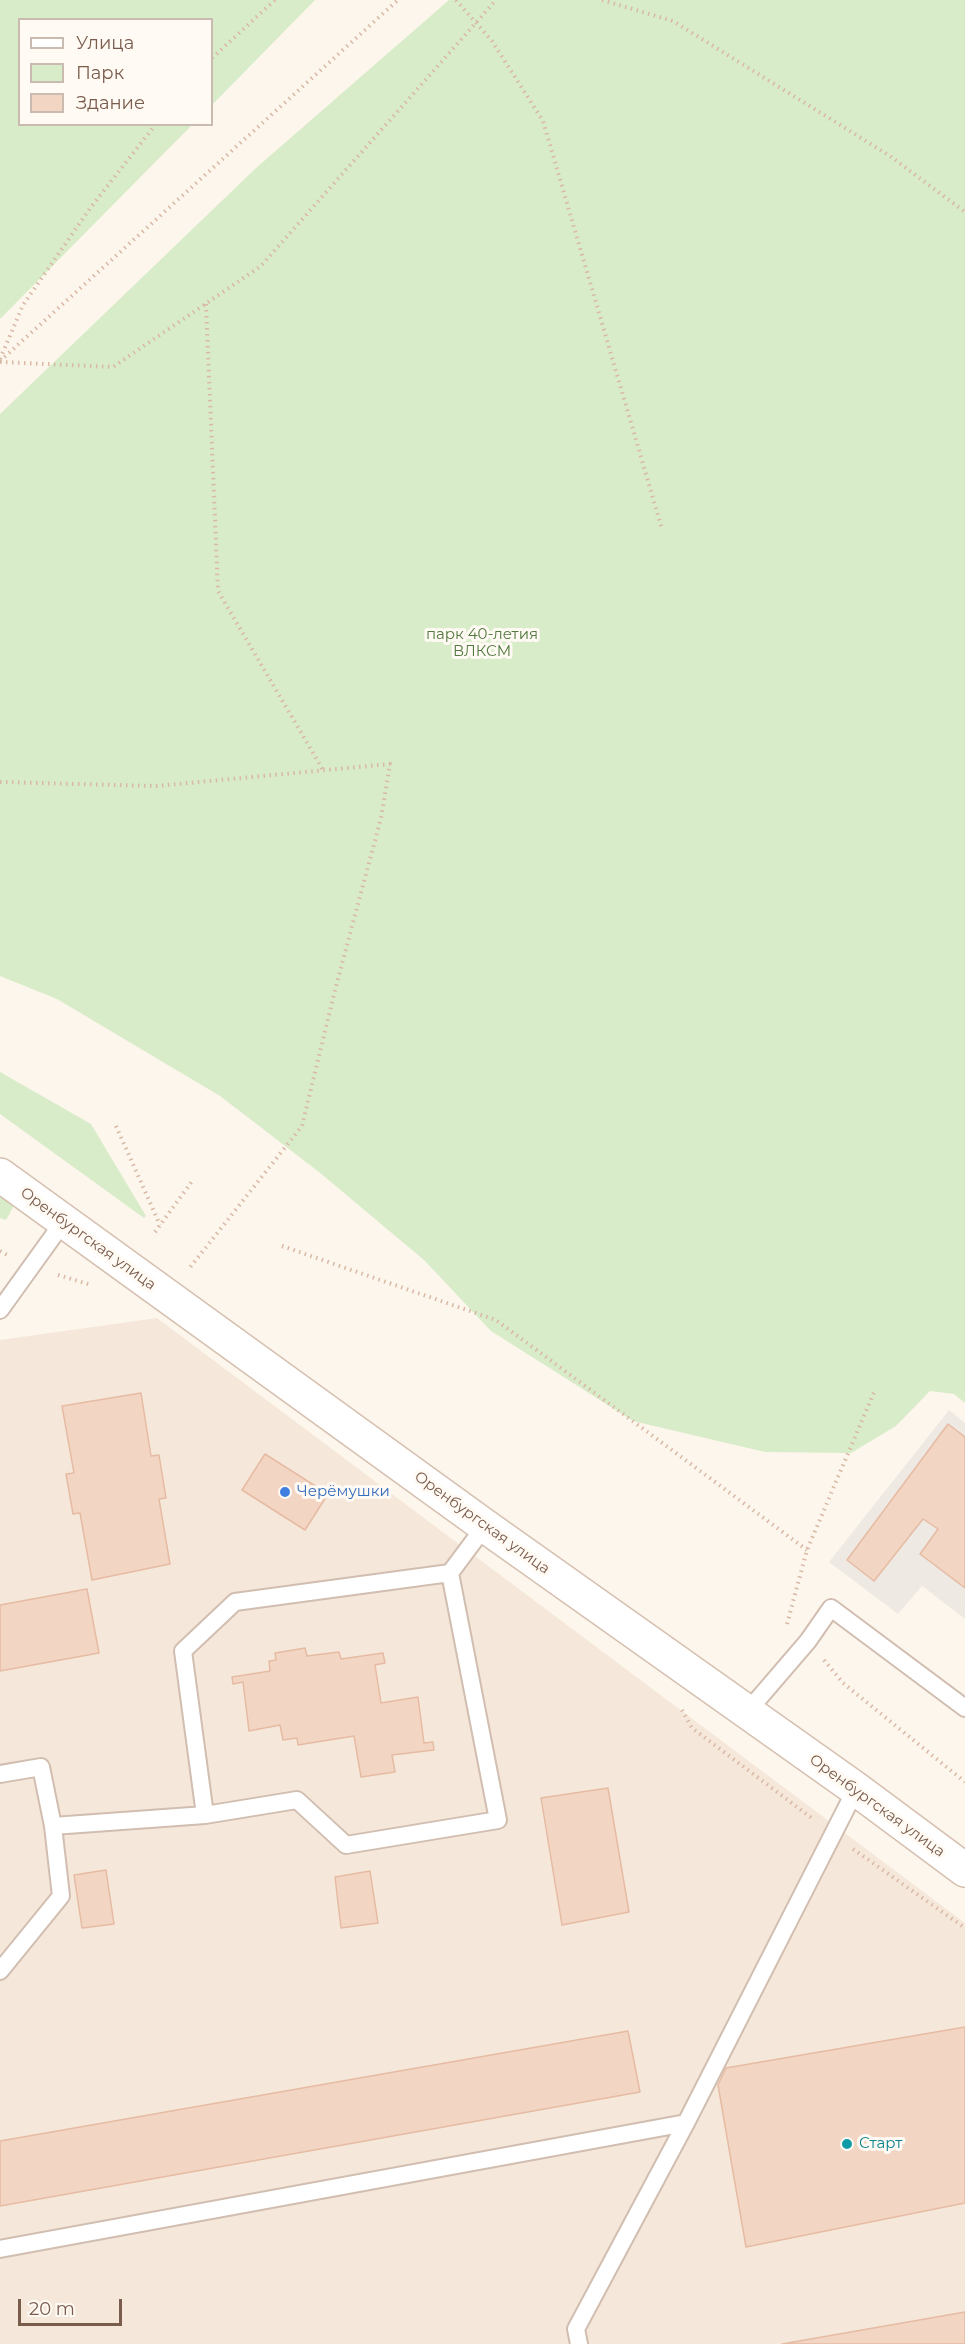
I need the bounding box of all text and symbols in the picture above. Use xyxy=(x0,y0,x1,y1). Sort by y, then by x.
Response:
legend xyxy=(18,18,213,126)
text: Улица xyxy=(76,32,134,54)
text: Парк xyxy=(76,62,124,84)
text: Здание xyxy=(76,92,145,114)
park label: парк 40-летия ВЛКСМ xyxy=(426,626,538,661)
street label: Оренбургская улица xyxy=(17,1184,159,1294)
street label: Оренбургская улица xyxy=(411,1468,553,1578)
place label: Черёмушки xyxy=(297,1483,390,1501)
marker: Черёмушки xyxy=(278,1485,292,1499)
street label: Оренбургская улица xyxy=(806,1751,948,1861)
place label: Старт xyxy=(859,2135,902,2153)
marker: Старт xyxy=(840,2137,854,2151)
scale bar xyxy=(21,2287,124,2325)
text: 20 m xyxy=(29,2298,75,2320)

